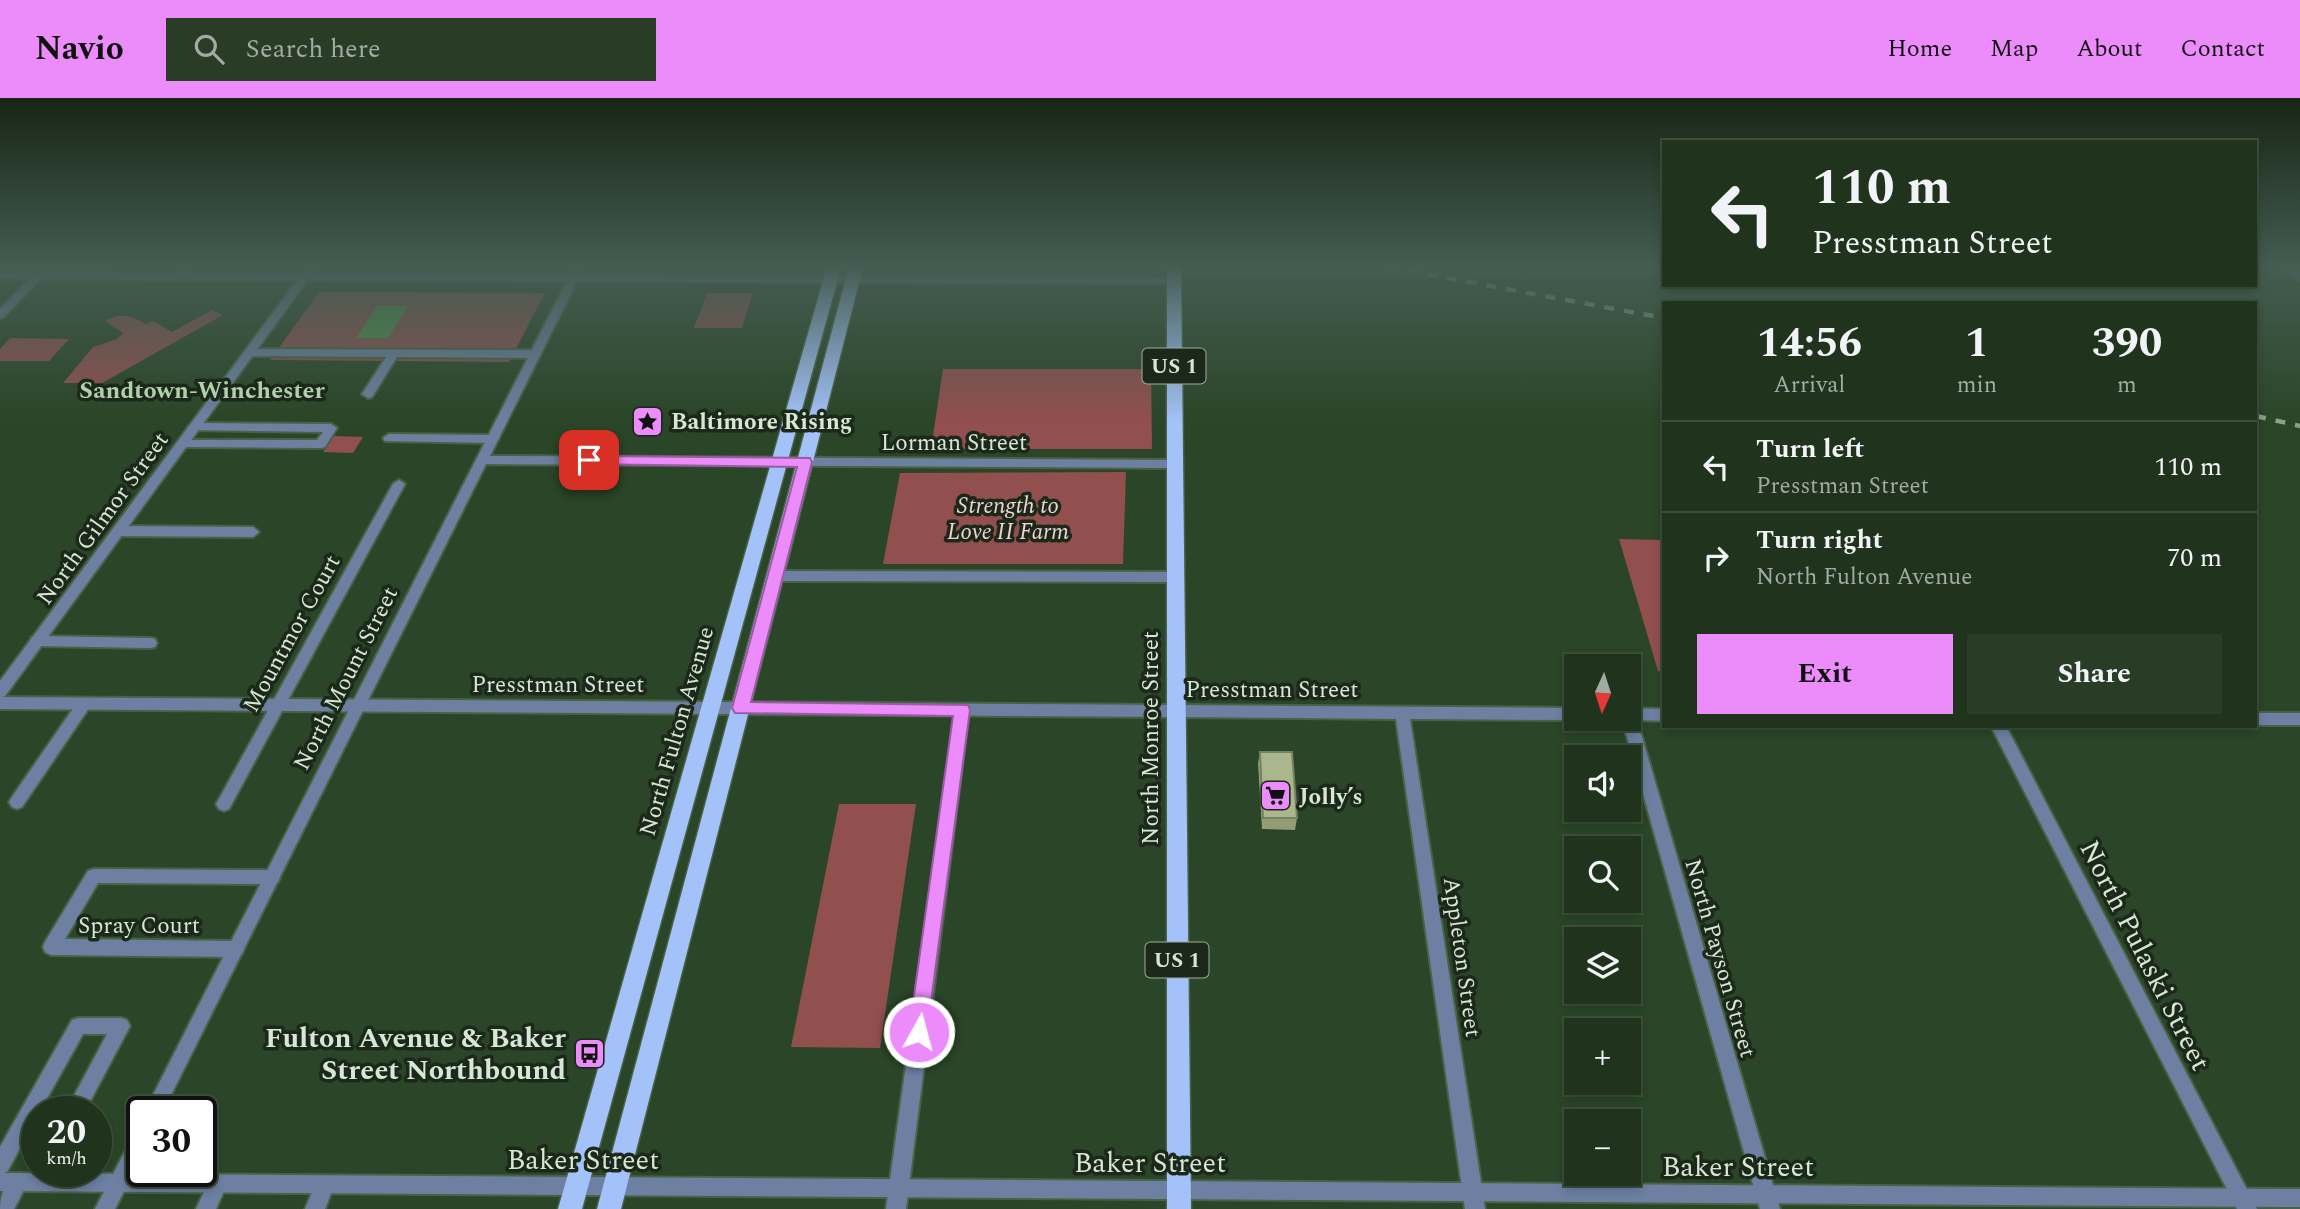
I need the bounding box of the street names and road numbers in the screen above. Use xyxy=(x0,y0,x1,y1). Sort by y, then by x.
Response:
road number: US 1 xyxy=(1142,348,1206,384)
street label: North Gilmor Street xyxy=(28,425,178,613)
street label: Lorman Street xyxy=(881,426,1027,461)
street label: Mountmor Court xyxy=(234,548,350,719)
street label: North Mount Street xyxy=(285,581,408,777)
street label: North Fulton Avenue xyxy=(631,623,724,840)
street label: North Monroe Street xyxy=(1134,631,1169,845)
street label: Presstman Street xyxy=(472,668,644,703)
street label: Presstman Street xyxy=(1186,673,1358,708)
street label: North Pulaski Street xyxy=(2068,833,2221,1079)
street label: North Payson Street xyxy=(1674,855,1765,1062)
street label: Appleton Street xyxy=(1433,875,1490,1040)
street label: Spray Court xyxy=(78,909,200,944)
road number: US 1 xyxy=(1146,942,1208,978)
street label: Baker Street xyxy=(507,1139,659,1182)
street label: Baker Street xyxy=(1074,1142,1226,1185)
street label: Baker Street xyxy=(1662,1146,1814,1189)

